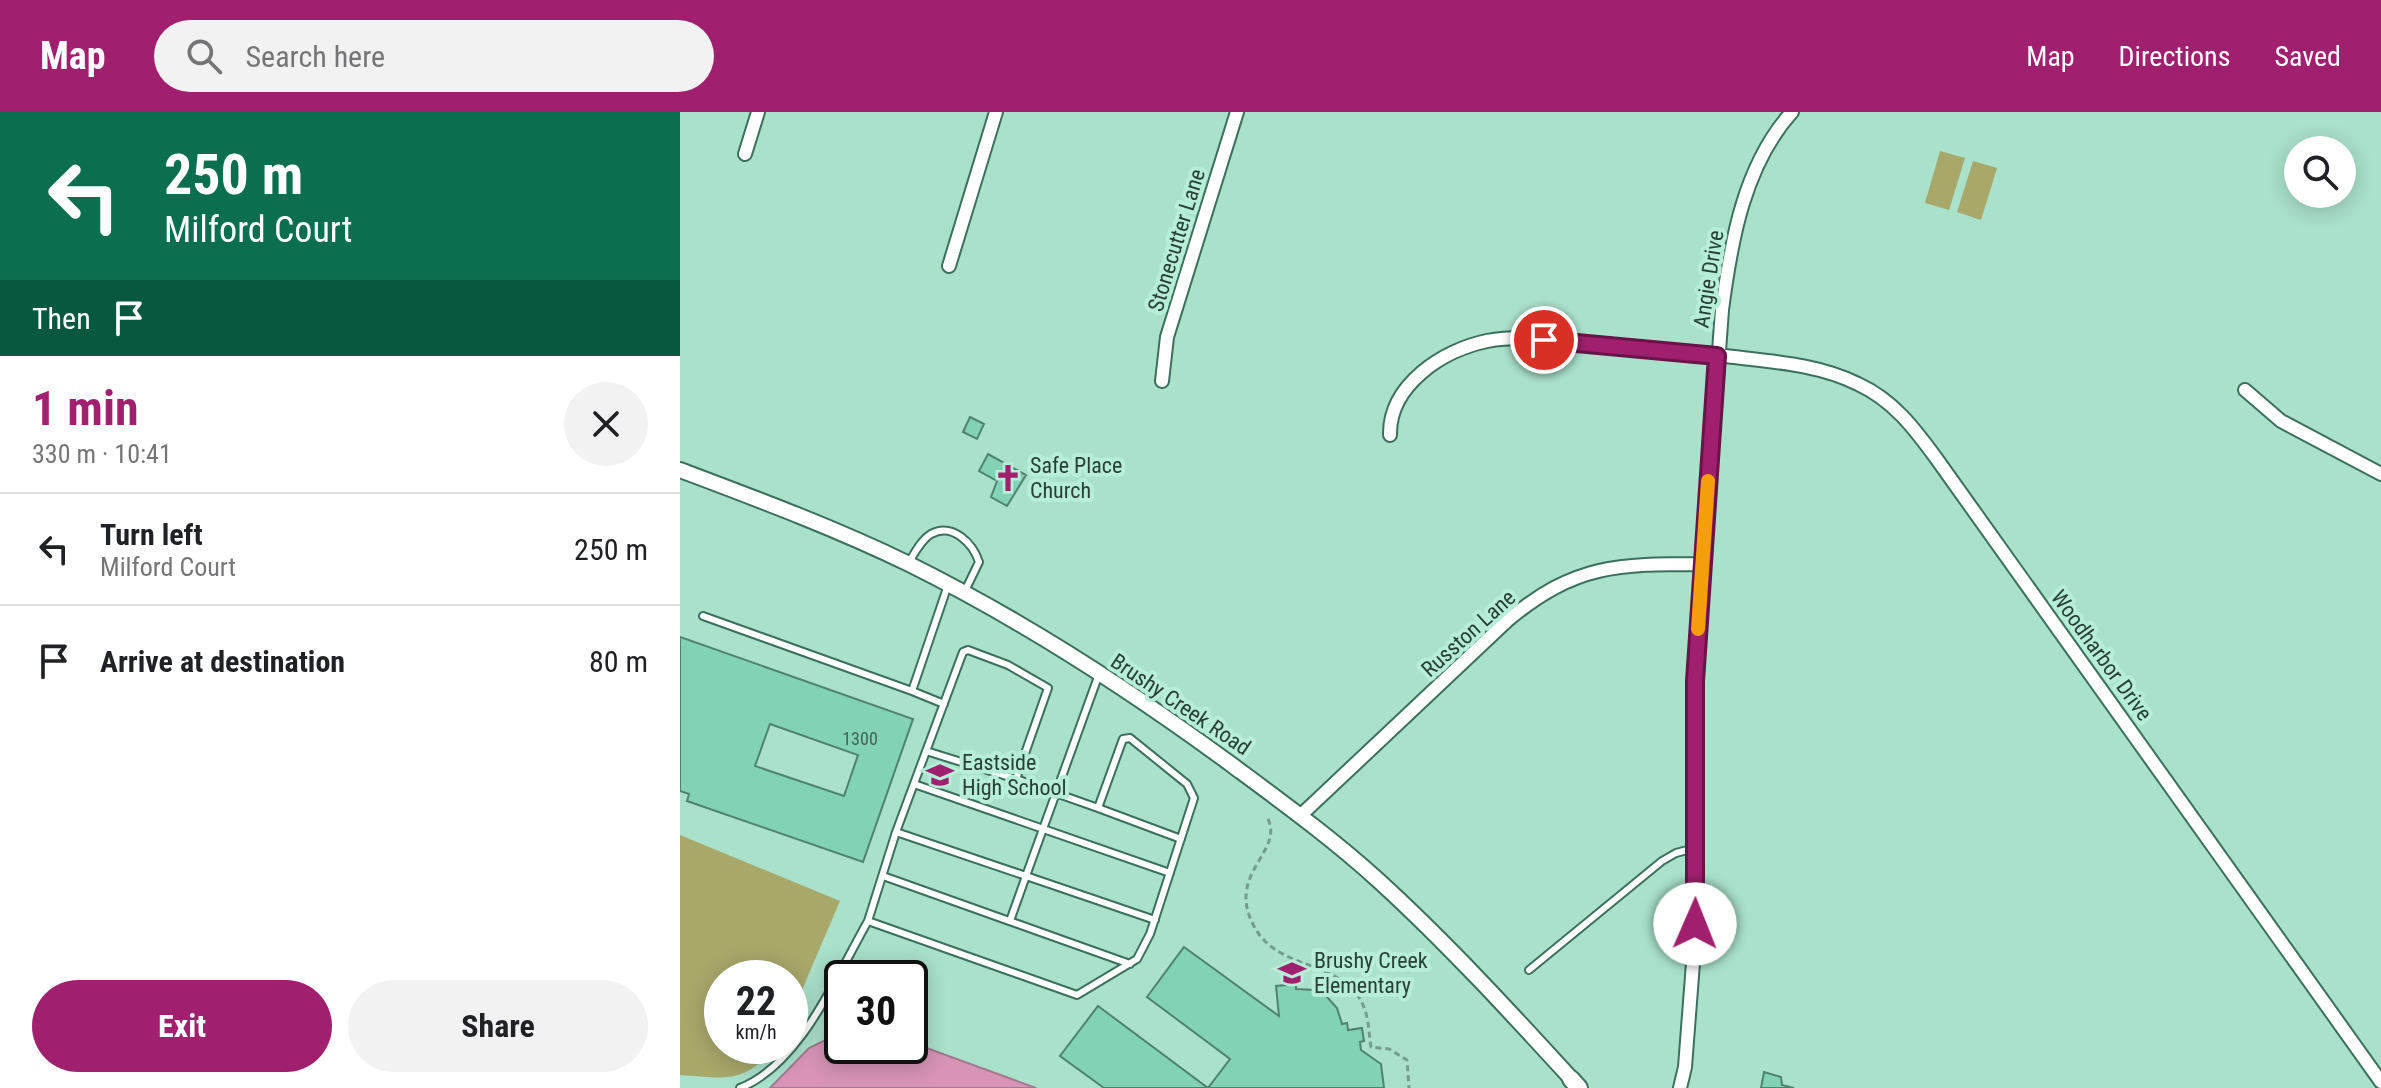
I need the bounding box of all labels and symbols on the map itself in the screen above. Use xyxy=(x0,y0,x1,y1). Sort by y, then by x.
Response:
street label: Stonecutter Lane xyxy=(1143,166,1210,314)
street label: Angie Drive xyxy=(1688,228,1729,330)
pin xyxy=(1510,306,1578,374)
place label: Safe Place Church xyxy=(1030,453,1122,503)
church icon: Safe Place Church xyxy=(993,463,1023,493)
street label: Russton Lane xyxy=(1416,585,1520,682)
street label: Woodharbor Drive xyxy=(2046,585,2157,725)
street label: Brushy Creek Road xyxy=(1106,648,1255,760)
house number: 1300 xyxy=(842,728,878,749)
place label: Eastside High School xyxy=(962,750,1067,800)
school or university icon: Eastside High School xyxy=(925,760,955,790)
position arrow xyxy=(1653,882,1737,966)
place label: Brushy Creek Elementary xyxy=(1314,948,1428,998)
school or university icon: Brushy Creek Elementary xyxy=(1277,958,1307,988)
speed limit sign: 30 xyxy=(824,960,928,1064)

